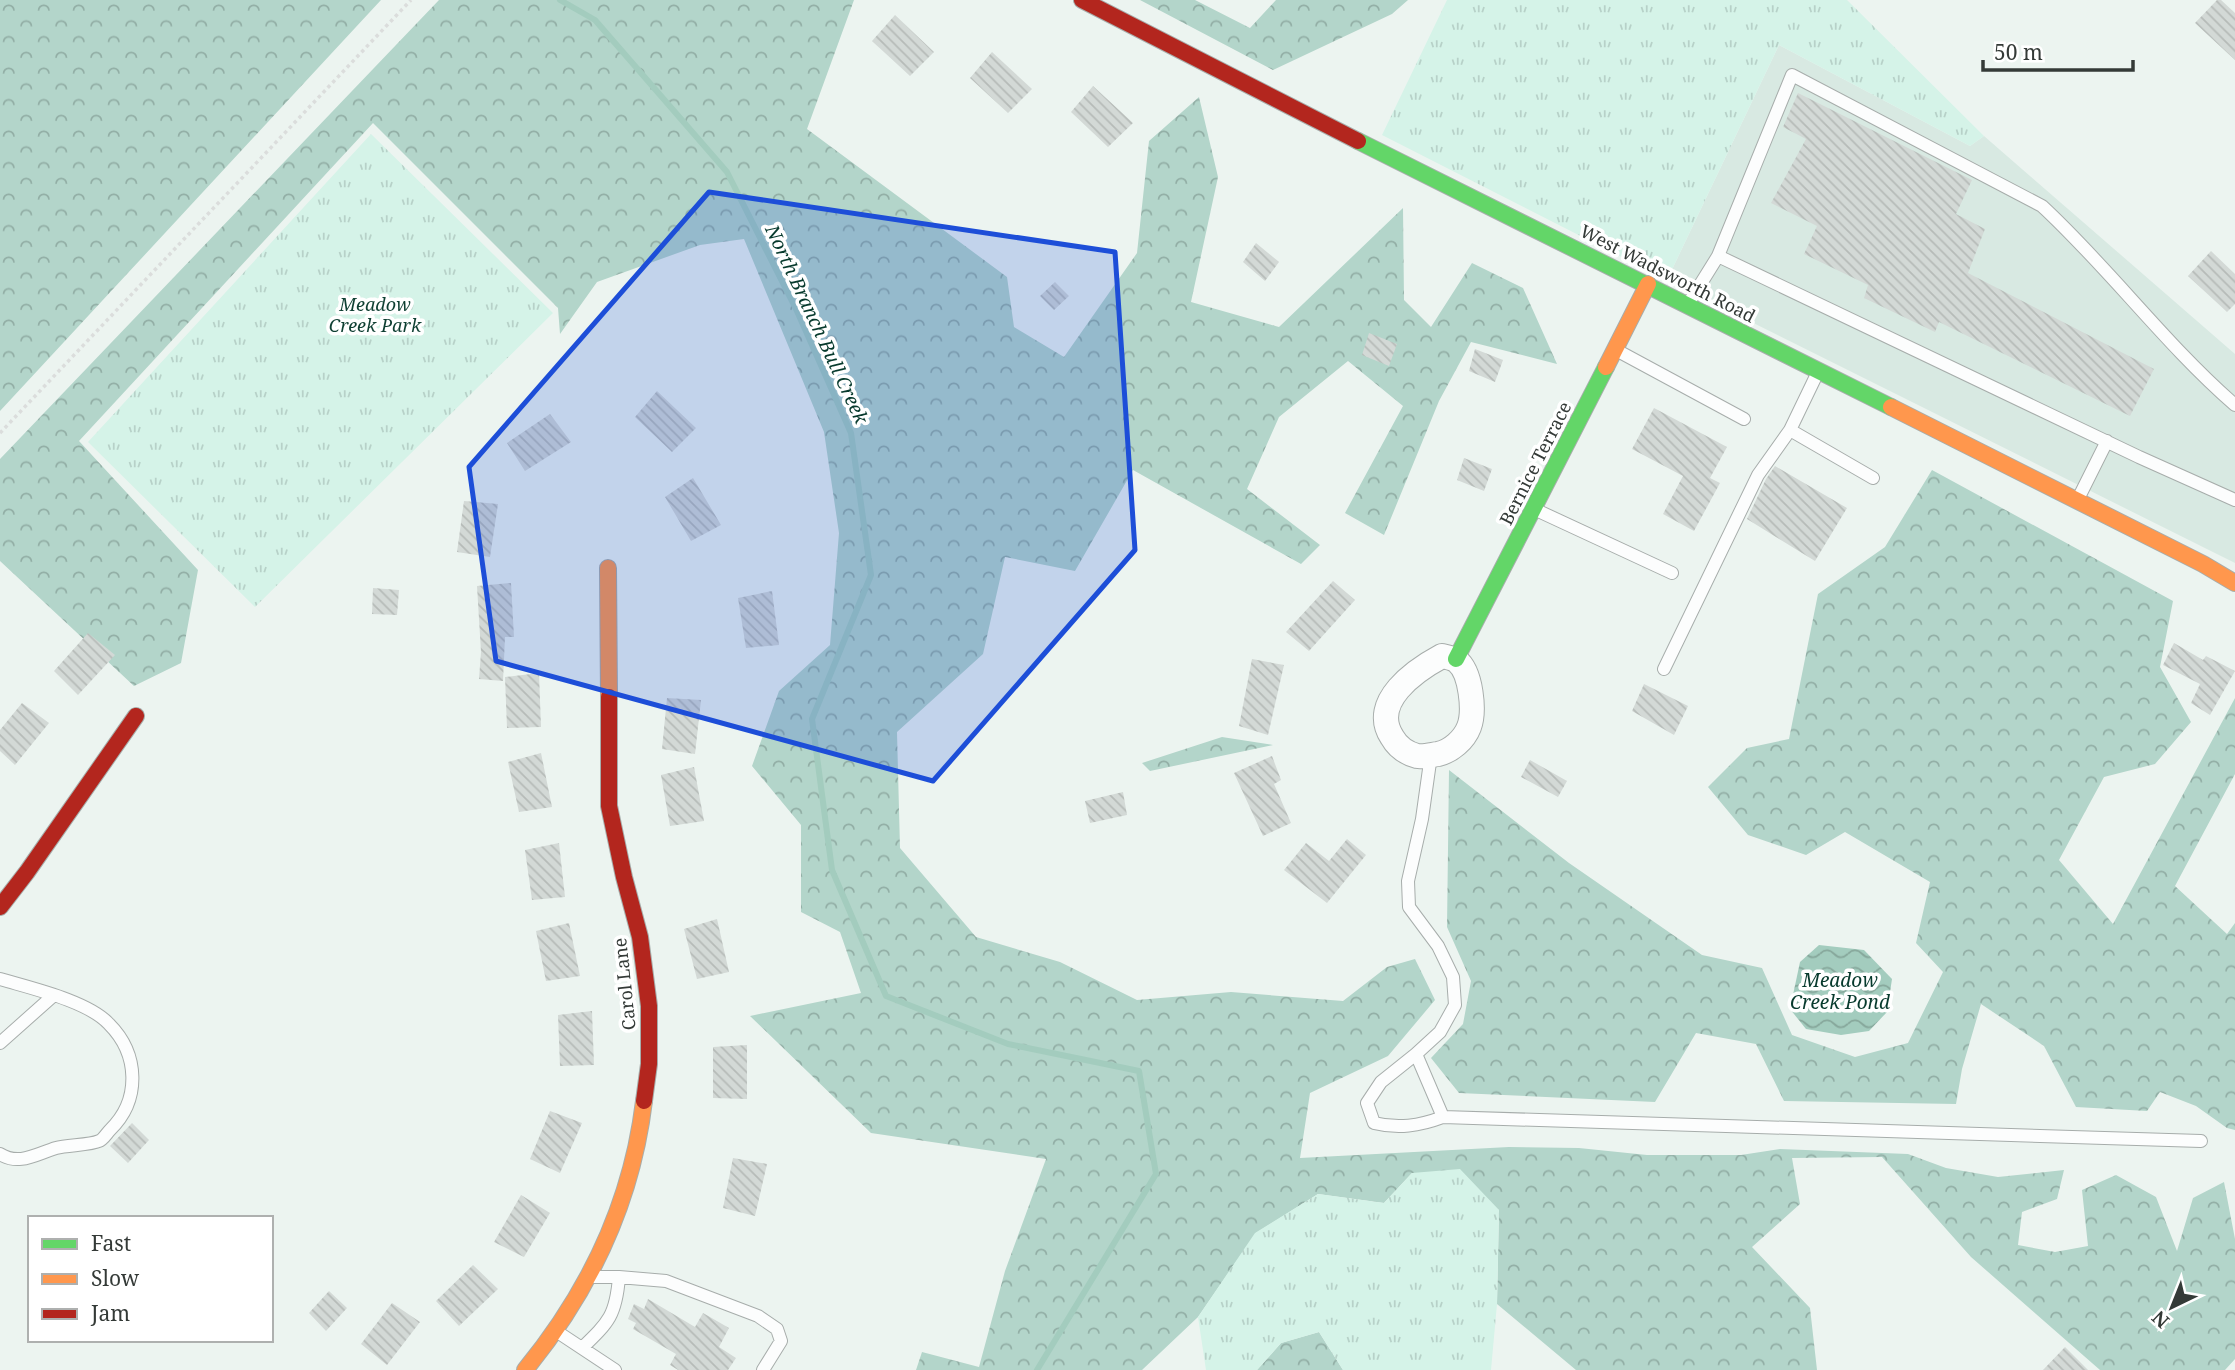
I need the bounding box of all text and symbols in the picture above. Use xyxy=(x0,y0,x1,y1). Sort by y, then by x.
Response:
scale bar xyxy=(1983,28,2134,72)
text: 50 m xyxy=(1994,38,2043,66)
street label: West Wadsworth Road xyxy=(1576,218,1760,328)
water label: North Branch Bull Creek xyxy=(759,219,875,429)
park label: Meadow Creek Park xyxy=(329,292,422,337)
street label: Bernice Terrace xyxy=(1494,397,1576,529)
street label: Carol Lane xyxy=(607,937,641,1031)
water label: Meadow Creek Pond xyxy=(1790,967,1891,1015)
legend xyxy=(28,1216,273,1342)
text: Fast xyxy=(91,1229,131,1257)
text: Slow xyxy=(91,1264,140,1292)
north arrow xyxy=(2137,1272,2207,1342)
text: Jam xyxy=(90,1299,130,1327)
text: N xyxy=(2146,1305,2175,1334)

